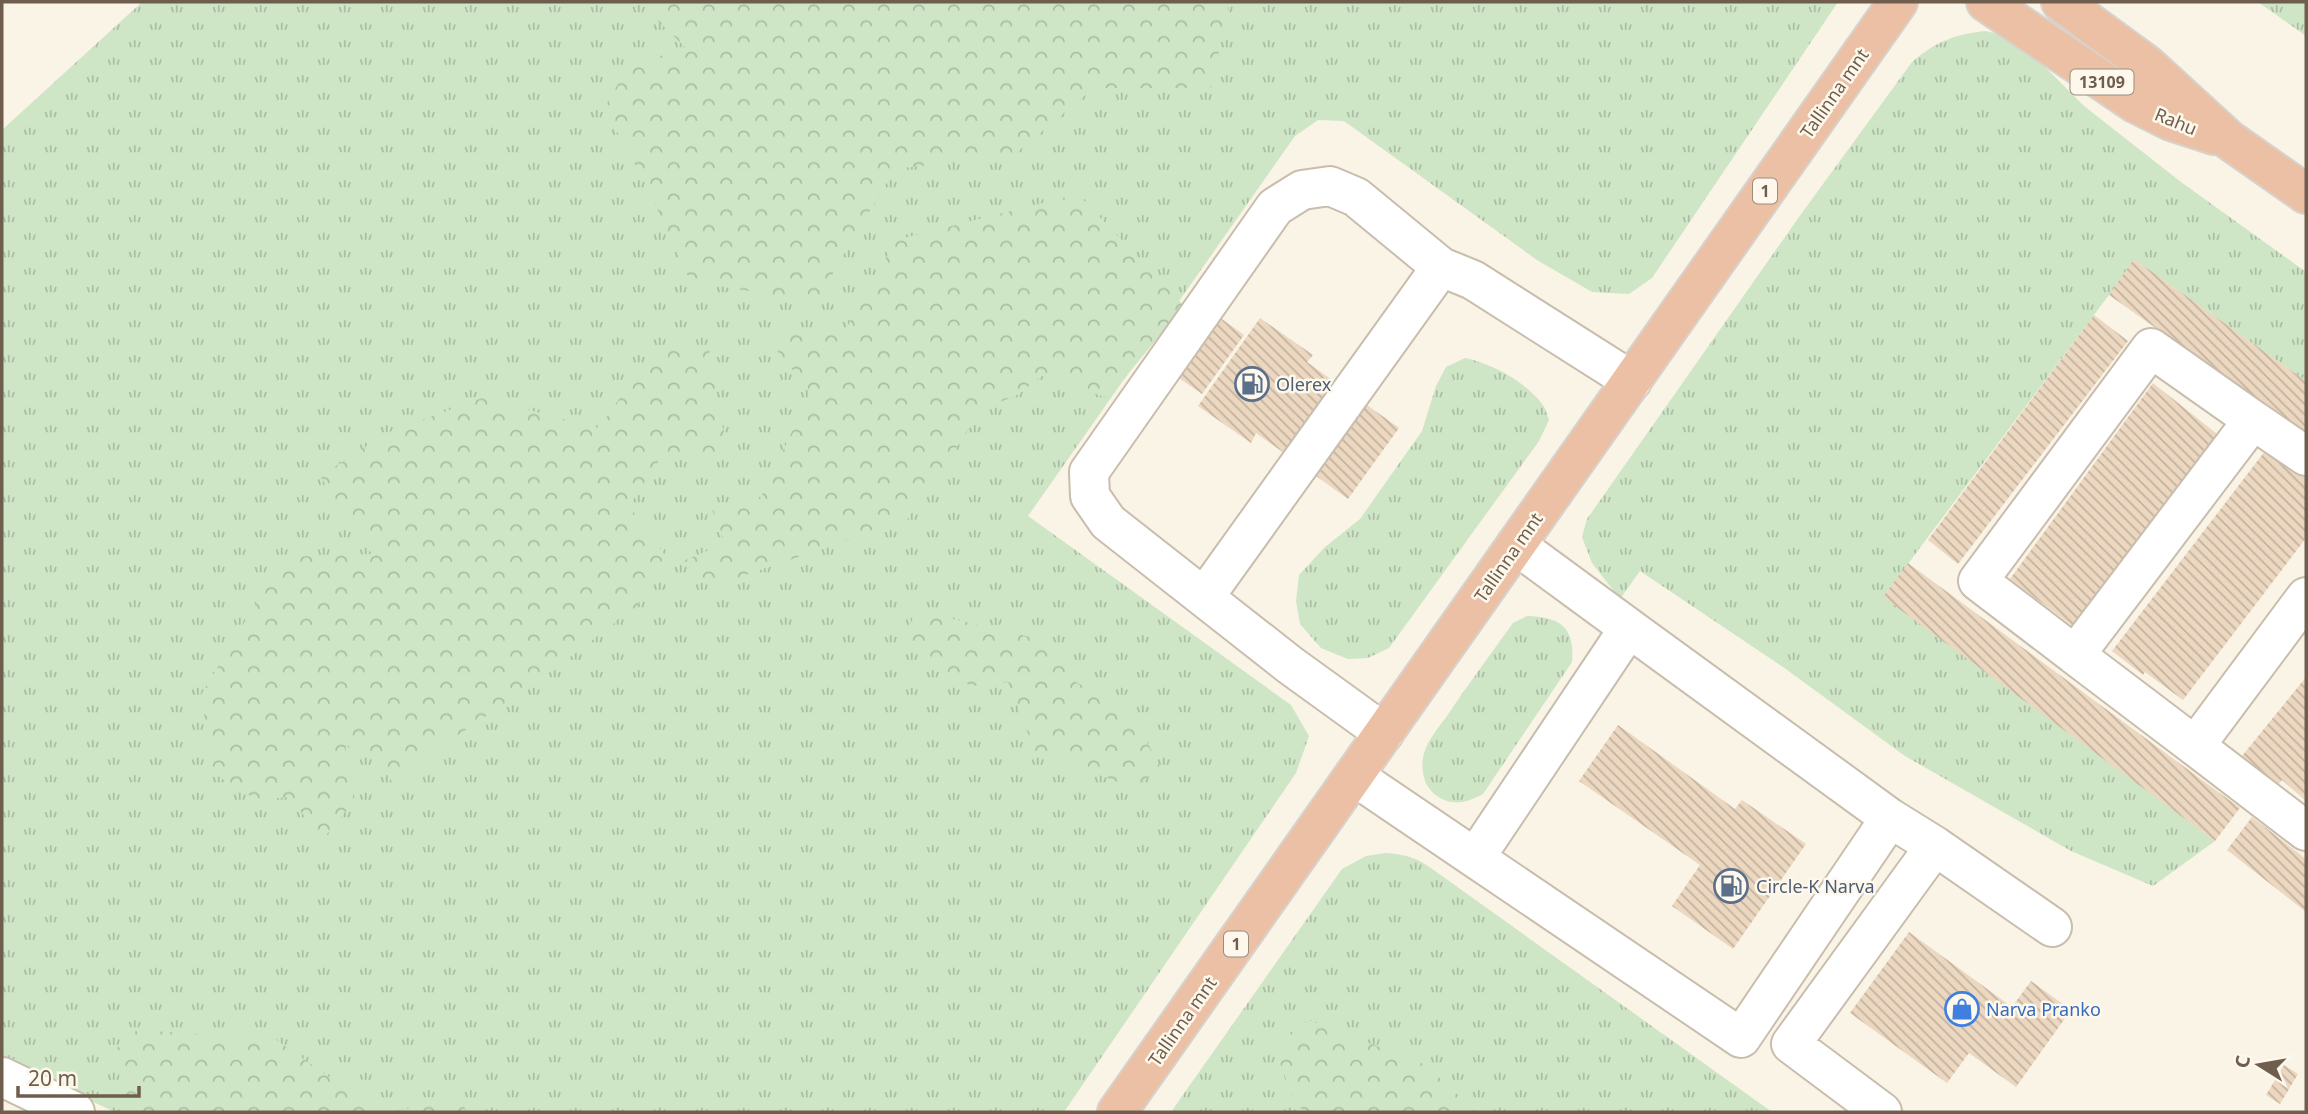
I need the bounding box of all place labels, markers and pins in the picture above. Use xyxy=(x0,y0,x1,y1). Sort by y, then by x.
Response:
fuel station icon: Olerex xyxy=(1233,365,1271,403)
place label: Olerex xyxy=(1276,372,1332,396)
fuel station icon: Circle-K Narva xyxy=(1712,867,1750,905)
place label: Circle-K Narva xyxy=(1756,874,1875,898)
shop icon: Narva Pranko xyxy=(1943,990,1981,1028)
place label: Narva Pranko xyxy=(1986,997,2101,1021)

